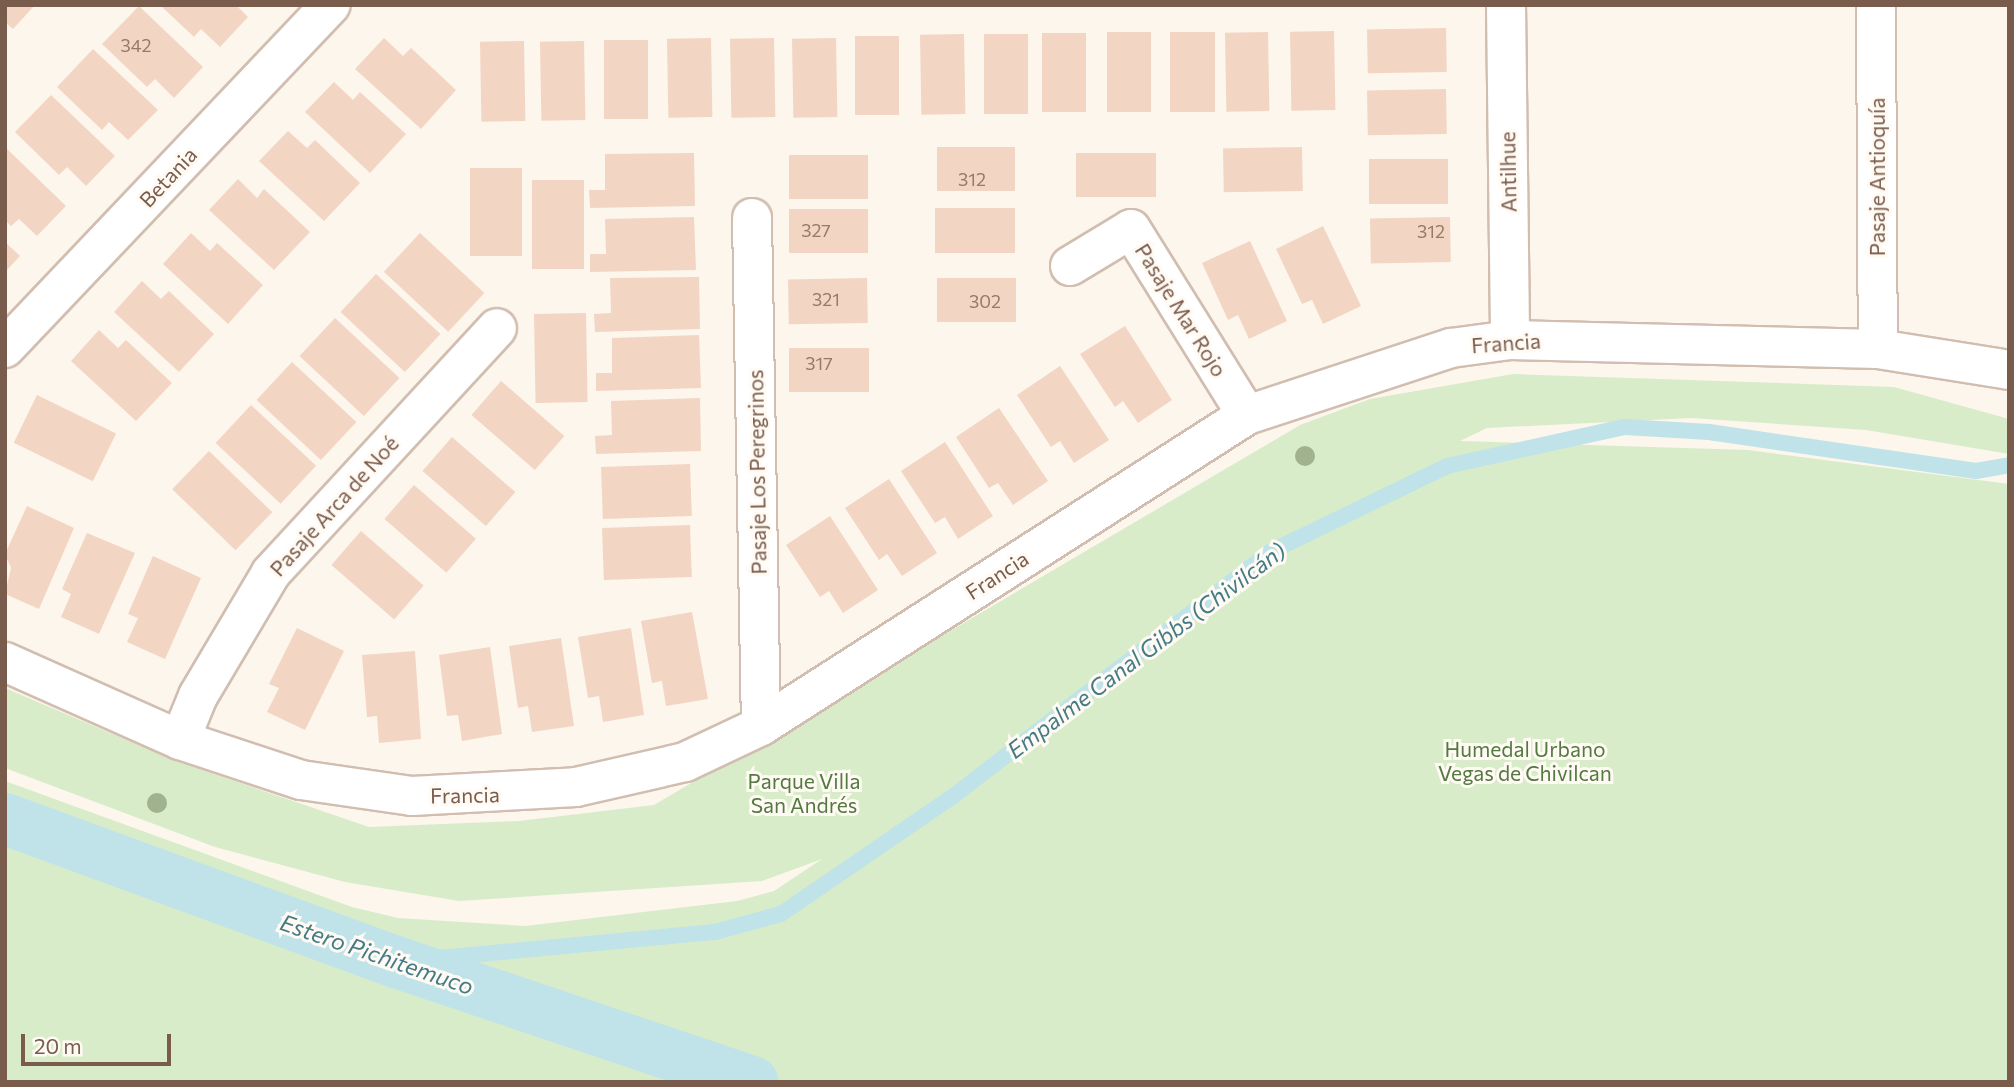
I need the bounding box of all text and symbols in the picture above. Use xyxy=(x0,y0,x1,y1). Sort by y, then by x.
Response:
house number: 342 xyxy=(121,34,151,56)
street label: Pasaje Antioquía xyxy=(1864,98,1890,256)
street label: Antilhue xyxy=(1495,131,1521,213)
street label: Betania xyxy=(134,142,202,212)
house number: 312 xyxy=(958,168,986,190)
house number: 327 xyxy=(801,219,831,241)
house number: 312 xyxy=(1417,220,1445,242)
street label: Pasaje Mar Rojo xyxy=(1130,239,1232,381)
house number: 321 xyxy=(812,288,840,310)
house number: 302 xyxy=(969,290,1001,312)
street label: Francia xyxy=(1470,328,1542,358)
house number: 317 xyxy=(805,352,833,374)
street label: Pasaje Los Peregrinos xyxy=(743,369,771,575)
street label: Pasaje Arca de Noé xyxy=(265,431,403,581)
water label: Empalme Canal Gibbs (Chivilcán) xyxy=(1001,536,1291,764)
street label: Francia xyxy=(961,545,1033,605)
park label: Humedal Urbano Vegas de Chivilcan xyxy=(1438,736,1612,786)
park label: Parque Villa San Andrés xyxy=(748,768,860,818)
street label: Francia xyxy=(430,782,500,808)
water label: Estero Pichitemuco xyxy=(277,908,477,1000)
scale bar xyxy=(24,1020,175,1064)
text: 20 m xyxy=(34,1033,82,1058)

